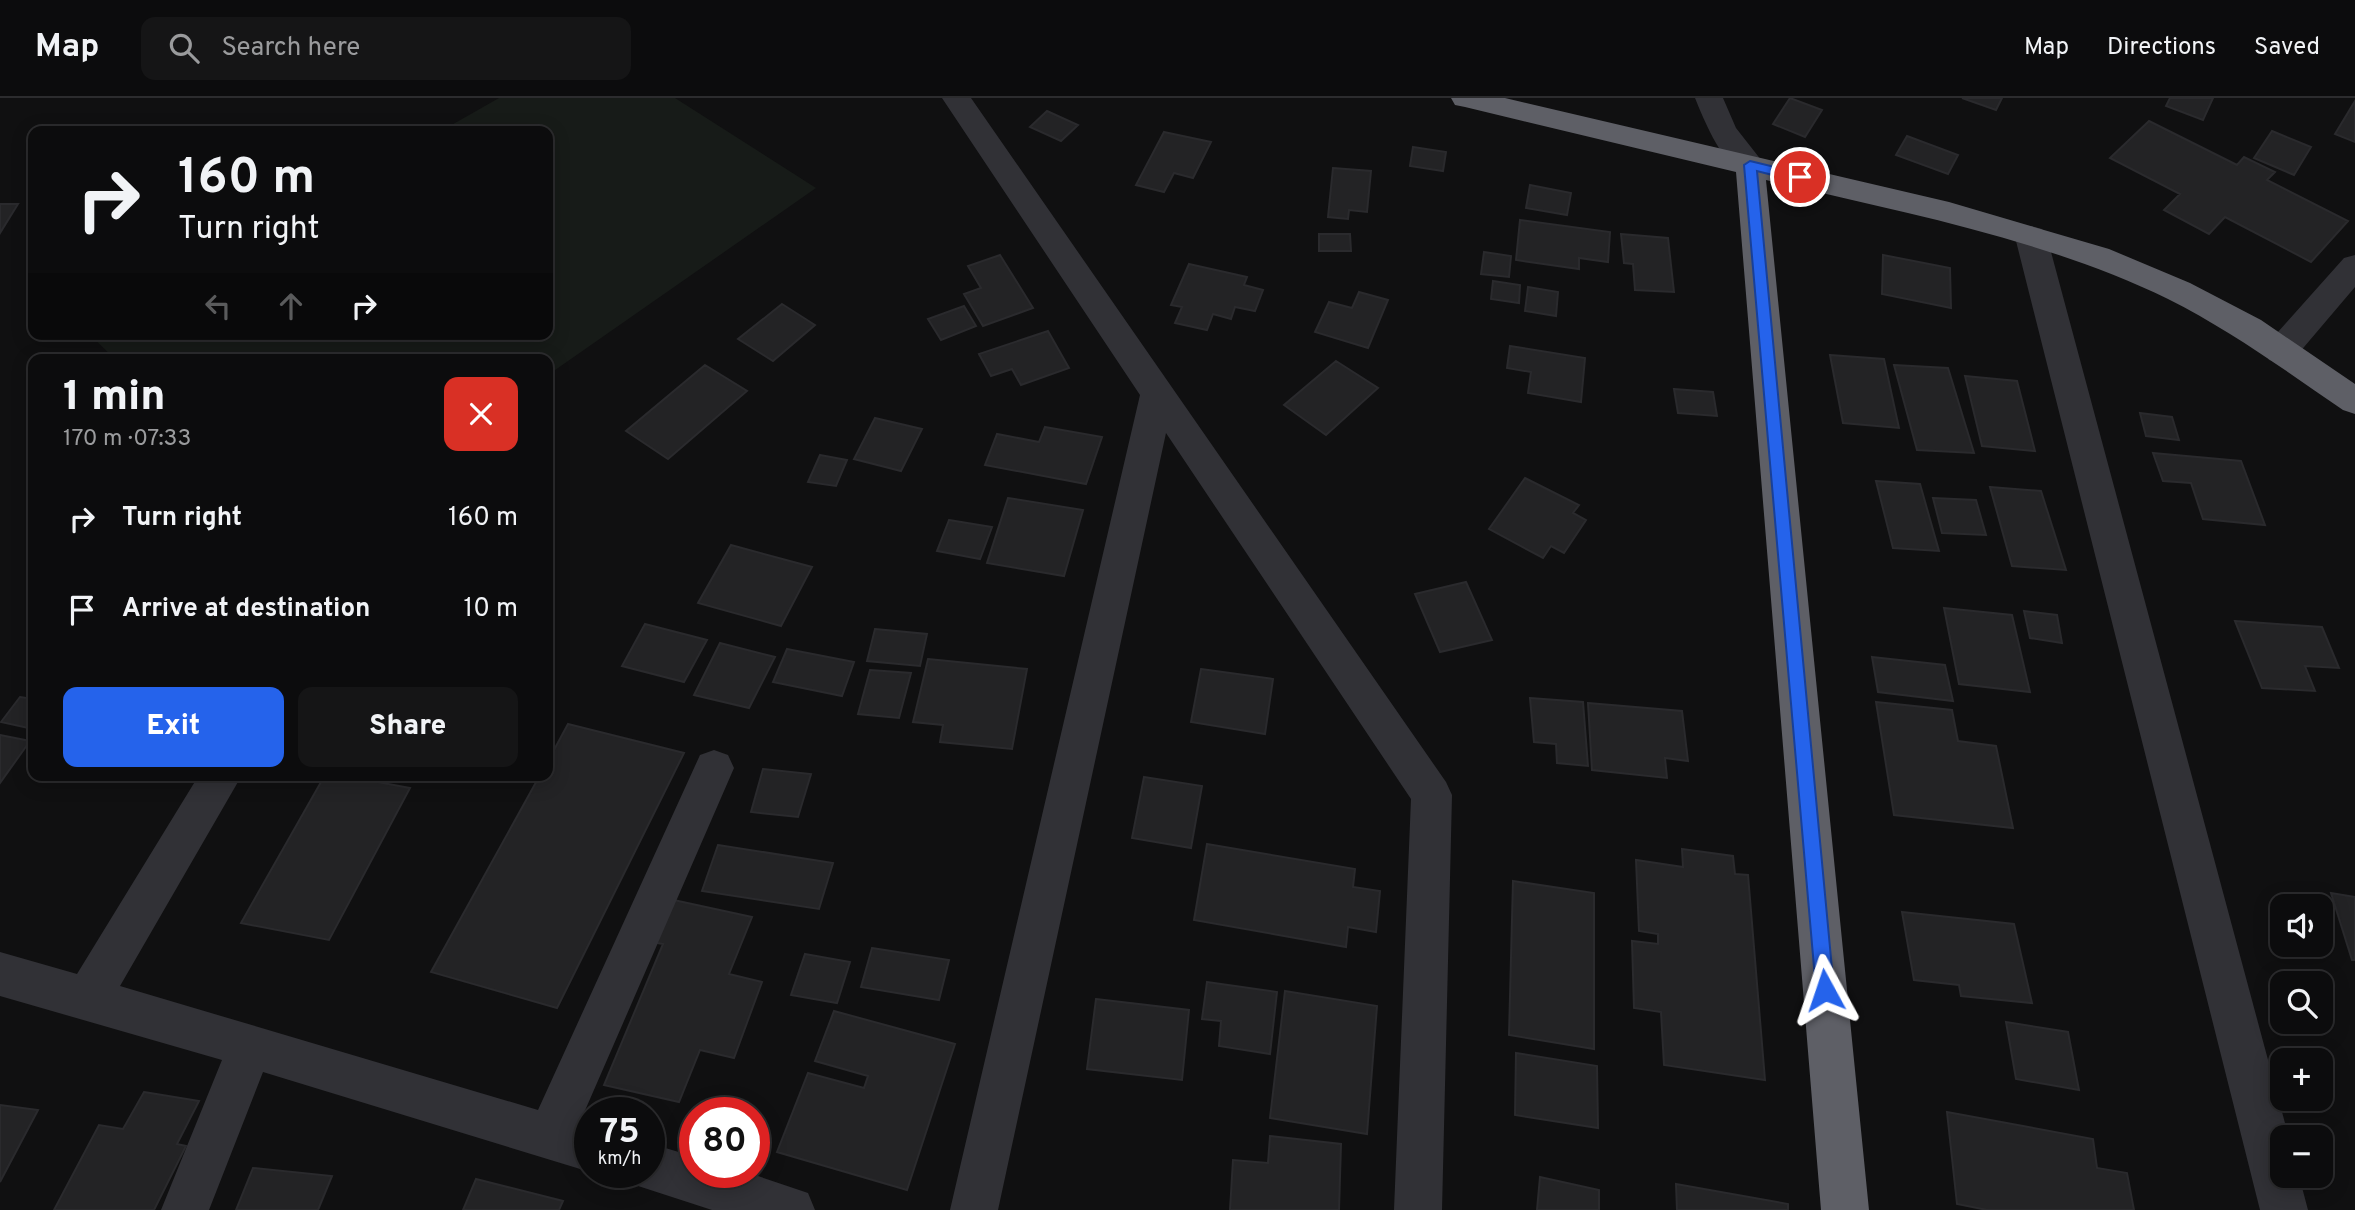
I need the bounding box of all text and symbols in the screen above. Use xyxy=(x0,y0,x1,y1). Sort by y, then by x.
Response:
search box xyxy=(141,17,631,80)
text: Map xyxy=(35,27,99,69)
icon: search xyxy=(165,29,203,67)
text: Search here xyxy=(221,32,360,65)
text: Map xyxy=(2024,33,2069,63)
text: Directions xyxy=(2107,33,2216,63)
text: Saved xyxy=(2254,33,2320,63)
pin xyxy=(1770,147,1830,207)
text: 160 m xyxy=(178,149,315,211)
icon: right xyxy=(63,154,154,245)
icon: arrive xyxy=(1781,158,1819,196)
text: Turn right xyxy=(178,210,320,250)
icon: left xyxy=(199,287,237,325)
icon: ahead xyxy=(272,287,310,325)
icon: right xyxy=(345,287,383,325)
text: 1 min xyxy=(63,372,166,425)
button: close xyxy=(444,377,518,451)
text: 170 m · 07:33 xyxy=(63,425,191,454)
icon: right xyxy=(63,500,101,538)
text: Turn right xyxy=(122,502,242,535)
text: 160 m xyxy=(448,502,518,535)
icon: arrive xyxy=(63,591,101,629)
text: Arrive at destination xyxy=(122,593,370,626)
text: 10 m xyxy=(463,593,518,626)
button: Exit xyxy=(63,687,284,767)
button: Share xyxy=(298,687,518,767)
map controls xyxy=(2270,894,2333,1188)
button: sound xyxy=(2270,894,2333,957)
position arrow xyxy=(1788,953,1862,1027)
button: search xyxy=(2270,971,2333,1034)
button: + xyxy=(2270,1048,2333,1111)
speed limit sign: 80 xyxy=(679,1097,770,1188)
text: 75 xyxy=(599,1111,640,1155)
button: − xyxy=(2270,1125,2333,1188)
text: km/h xyxy=(598,1148,641,1171)

